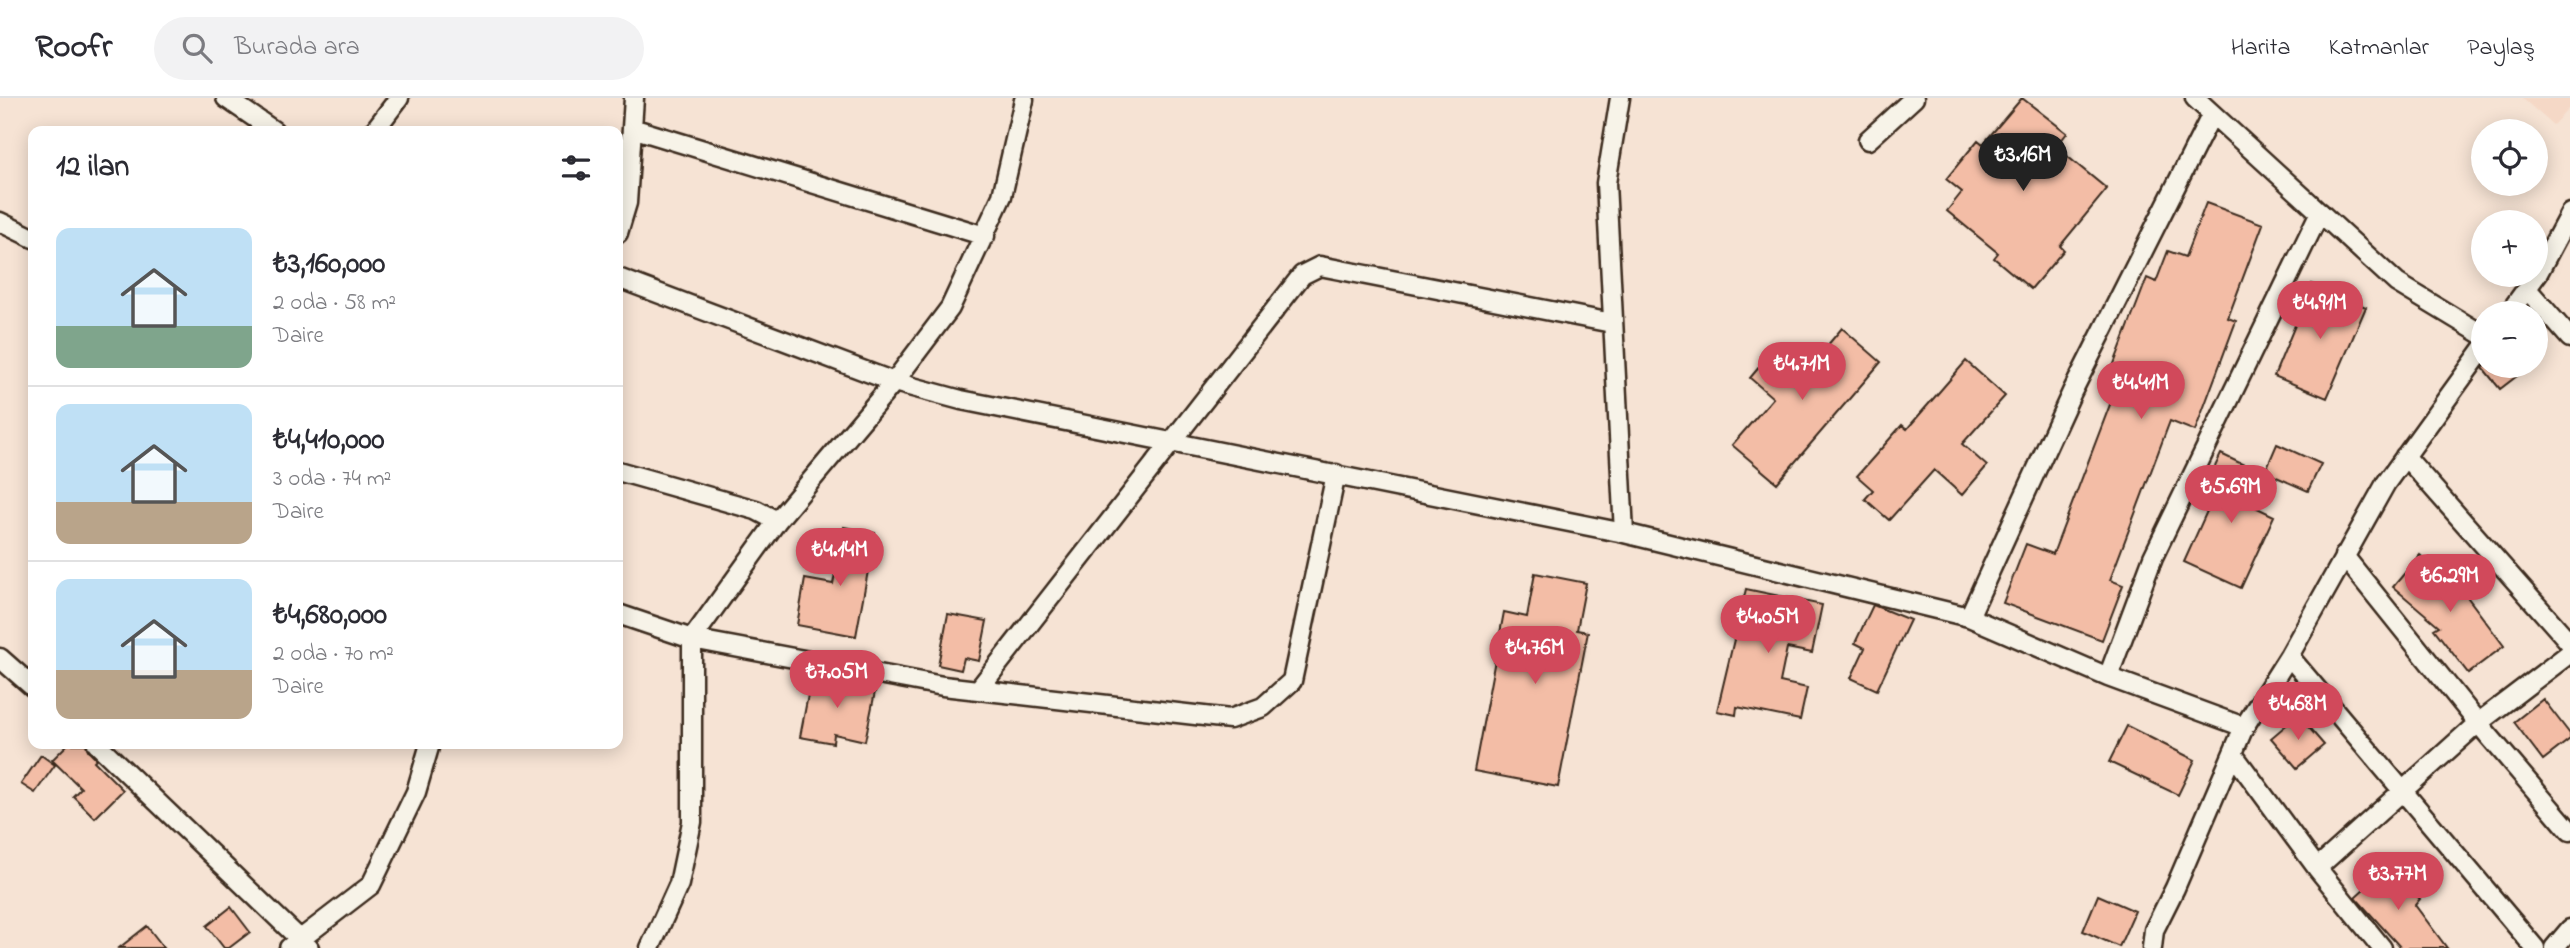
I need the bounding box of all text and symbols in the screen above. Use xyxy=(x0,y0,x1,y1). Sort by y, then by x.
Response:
search box xyxy=(154,17,644,80)
text: Roofr xyxy=(35,24,112,72)
icon: search xyxy=(178,29,216,67)
text: Burada ara xyxy=(234,29,360,67)
text: Harita xyxy=(2231,31,2291,66)
text: Katmanlar xyxy=(2329,31,2429,66)
text: Paylaş xyxy=(2467,31,2535,66)
map controls xyxy=(2471,119,2548,378)
button: locate xyxy=(2471,119,2548,196)
pin: ₺3.16M xyxy=(1966,134,2080,193)
text: ₺3.16M xyxy=(1994,139,2052,172)
text: 12 ilan xyxy=(56,146,129,190)
icon: filters xyxy=(557,149,595,187)
button: + xyxy=(2471,210,2548,287)
text: ₺3,160,000 xyxy=(273,243,385,287)
icon: home xyxy=(112,256,196,340)
pin: ₺4.91M xyxy=(2263,282,2377,341)
text: 2 oda · 58 m² xyxy=(273,287,396,320)
text: ₺4.91M xyxy=(2293,287,2347,320)
button: − xyxy=(2471,301,2548,378)
text: Daire xyxy=(273,320,324,353)
pin: ₺4.71M xyxy=(1745,342,1859,402)
text: ₺4.71M xyxy=(1774,348,1830,381)
pin: ₺4.41M xyxy=(2084,362,2198,421)
text: ₺4.41M xyxy=(2113,367,2169,400)
text: ₺4,410,000 xyxy=(273,419,384,463)
icon: home xyxy=(112,432,196,516)
text: 3 oda · 74 m² xyxy=(273,463,391,496)
pin: ₺5.69M xyxy=(2174,466,2288,525)
text: ₺5.69M xyxy=(2201,471,2261,504)
text: Daire xyxy=(273,496,324,529)
pin: ₺4.14M xyxy=(783,528,897,588)
text: ₺4.14M xyxy=(812,534,868,567)
pin: ₺6.29M xyxy=(2393,554,2507,614)
text: ₺6.29M xyxy=(2421,560,2479,593)
text: ₺4,680,000 xyxy=(273,594,387,638)
pin: ₺4.05M xyxy=(1711,596,1825,655)
text: ₺4.05M xyxy=(1737,601,1799,634)
icon: home xyxy=(112,607,196,691)
pin: ₺4.76M xyxy=(1478,626,1592,686)
text: ₺4.76M xyxy=(1505,632,1565,665)
text: 2 oda · 70 m² xyxy=(273,638,394,671)
pin: ₺7.05M xyxy=(780,650,894,710)
text: ₺7.05M xyxy=(806,656,868,689)
text: Daire xyxy=(273,671,324,704)
pin: ₺4.68M xyxy=(2241,682,2355,742)
text: ₺4.68M xyxy=(2269,688,2327,721)
pin: ₺3.77M xyxy=(2341,852,2455,912)
text: ₺3.77M xyxy=(2369,858,2427,891)

